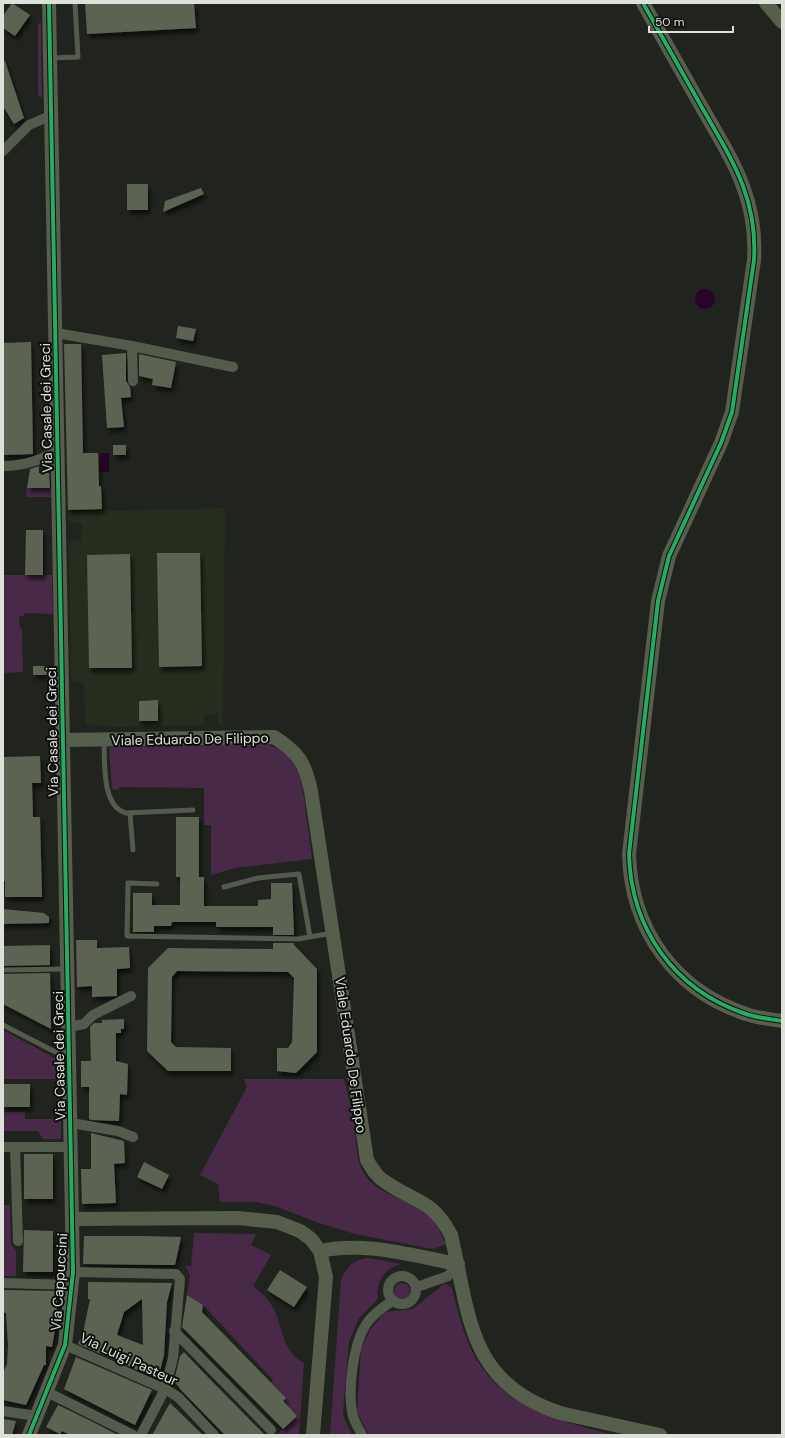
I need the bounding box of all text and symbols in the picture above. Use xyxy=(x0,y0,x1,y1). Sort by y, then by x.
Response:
scale bar xyxy=(649,8,733,34)
text: 50 m xyxy=(655,14,684,30)
street label: Via Casale dei Greci xyxy=(36,343,56,473)
street label: Via Casale dei Greci xyxy=(42,667,62,797)
street label: Viale Eduardo De Filippo xyxy=(111,729,269,749)
street label: Viale Eduardo De Filippo xyxy=(331,976,371,1134)
street label: Via Casale dei Greci xyxy=(49,991,69,1121)
street label: Via Cappuccini xyxy=(47,1232,71,1332)
street label: Via Luigi Pasteur xyxy=(77,1328,181,1390)

